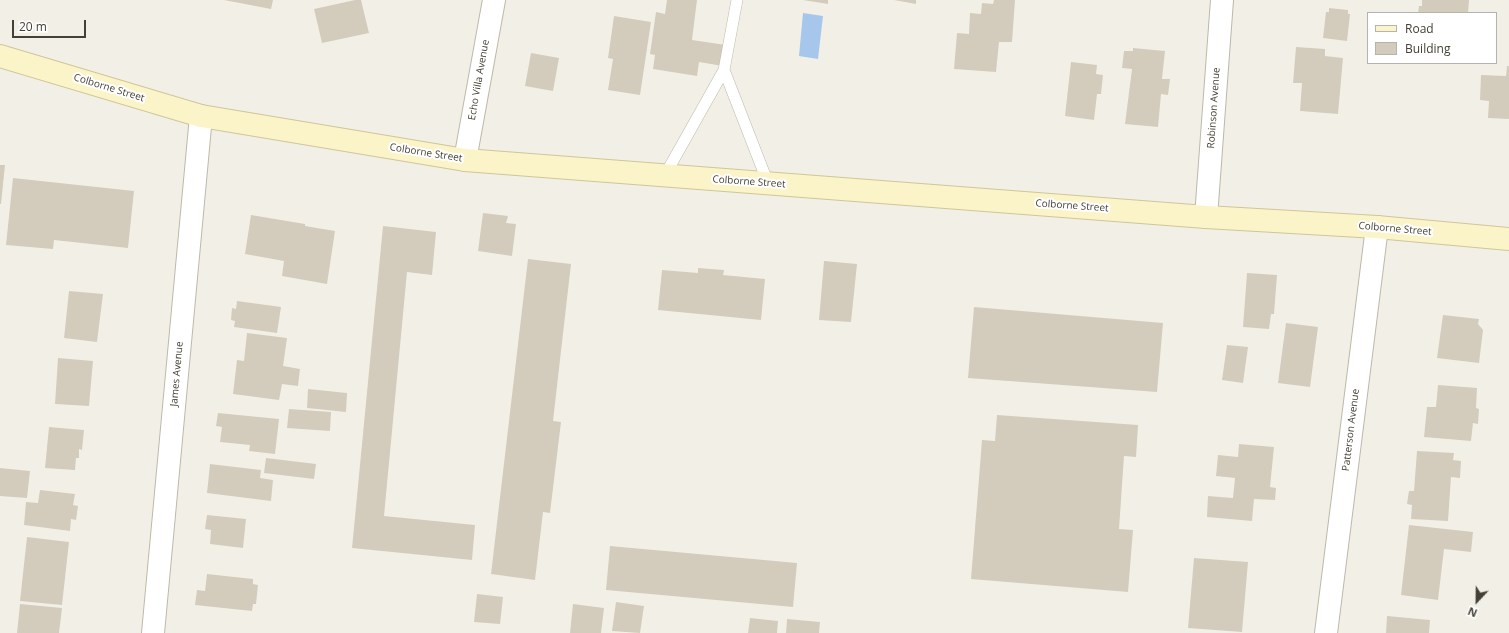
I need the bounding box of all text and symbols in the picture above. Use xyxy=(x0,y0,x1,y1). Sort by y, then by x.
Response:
scale bar xyxy=(14,12,88,38)
legend xyxy=(1367,12,1497,64)
text: 20 m xyxy=(19,18,47,35)
text: Road xyxy=(1405,20,1434,37)
street label: Echo Villa Avenue xyxy=(466,39,492,121)
text: Building xyxy=(1405,40,1450,57)
street label: Robinson Avenue xyxy=(1205,67,1223,149)
street label: Colborne Street xyxy=(72,72,146,104)
street label: Colborne Street xyxy=(389,141,463,165)
street label: Colborne Street xyxy=(712,173,786,191)
street label: Colborne Street xyxy=(1035,197,1109,215)
street label: Colborne Street xyxy=(1358,220,1432,238)
street label: James Avenue xyxy=(168,341,186,407)
street label: Patterson Avenue xyxy=(1340,388,1362,472)
north arrow xyxy=(1457,581,1497,621)
text: N xyxy=(1465,604,1479,621)

